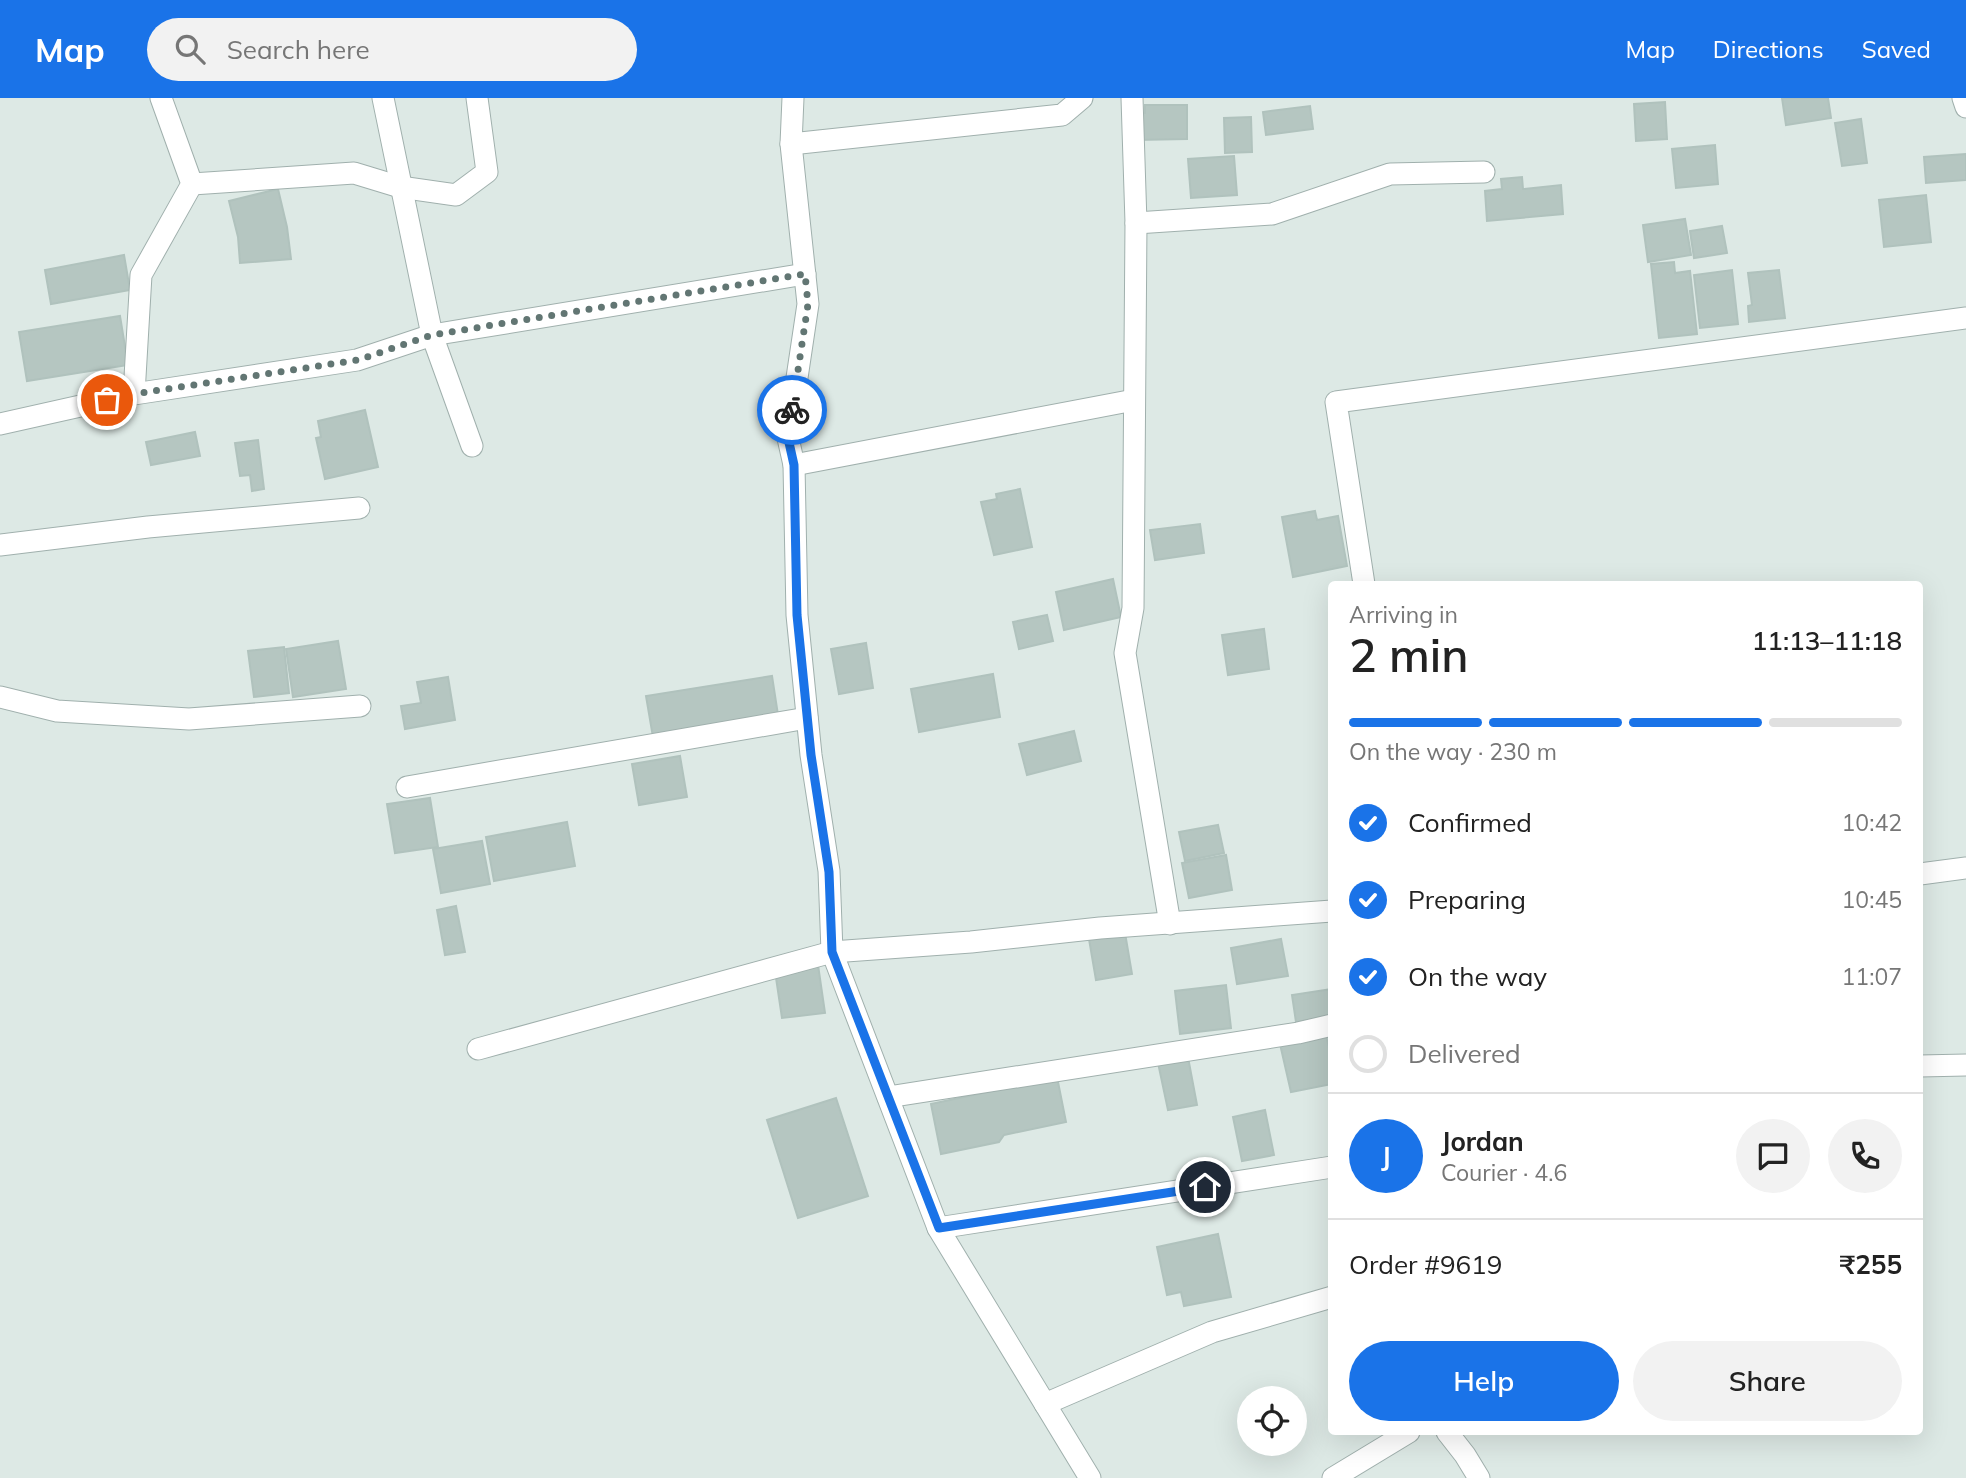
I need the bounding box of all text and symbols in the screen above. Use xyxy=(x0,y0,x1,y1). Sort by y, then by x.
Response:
search box xyxy=(147,18,637,81)
text: Map xyxy=(35,29,105,70)
icon: search xyxy=(171,30,209,68)
text: Search here xyxy=(227,33,370,66)
text: Map xyxy=(1625,34,1675,64)
text: Directions xyxy=(1713,34,1824,64)
text: Saved xyxy=(1862,34,1931,64)
pin xyxy=(77,370,137,430)
courier xyxy=(757,375,827,445)
icon: bag xyxy=(88,381,126,419)
icon: bike xyxy=(773,391,811,429)
text: Arriving in xyxy=(1349,600,1458,629)
text: 11:13–11:18 xyxy=(1752,624,1902,657)
text: 2 min xyxy=(1349,626,1468,684)
text: On the way · 230 m xyxy=(1349,737,1557,766)
icon: check xyxy=(1349,804,1387,842)
text: Confirmed xyxy=(1408,806,1532,839)
text: 10:42 xyxy=(1842,808,1902,837)
icon: check xyxy=(1349,881,1387,919)
text: Preparing xyxy=(1408,883,1526,916)
text: 10:45 xyxy=(1842,885,1902,914)
icon: check xyxy=(1349,958,1387,996)
text: On the way xyxy=(1408,960,1547,993)
text: 11:07 xyxy=(1842,962,1902,991)
text: Delivered xyxy=(1408,1037,1521,1070)
button: chat xyxy=(1736,1119,1810,1193)
button: phone xyxy=(1828,1119,1902,1193)
text: Jordan xyxy=(1441,1125,1524,1158)
text: J xyxy=(1381,1140,1391,1173)
pin xyxy=(1175,1157,1235,1217)
text: Courier · 4.6 xyxy=(1441,1158,1567,1187)
icon: home xyxy=(1186,1168,1224,1206)
text: Order #9619 xyxy=(1349,1248,1502,1281)
text: ₹255 xyxy=(1840,1248,1902,1281)
button: Help xyxy=(1349,1341,1619,1421)
button: Share xyxy=(1633,1341,1902,1421)
map controls xyxy=(1237,1386,1307,1456)
button: locate xyxy=(1237,1386,1307,1456)

